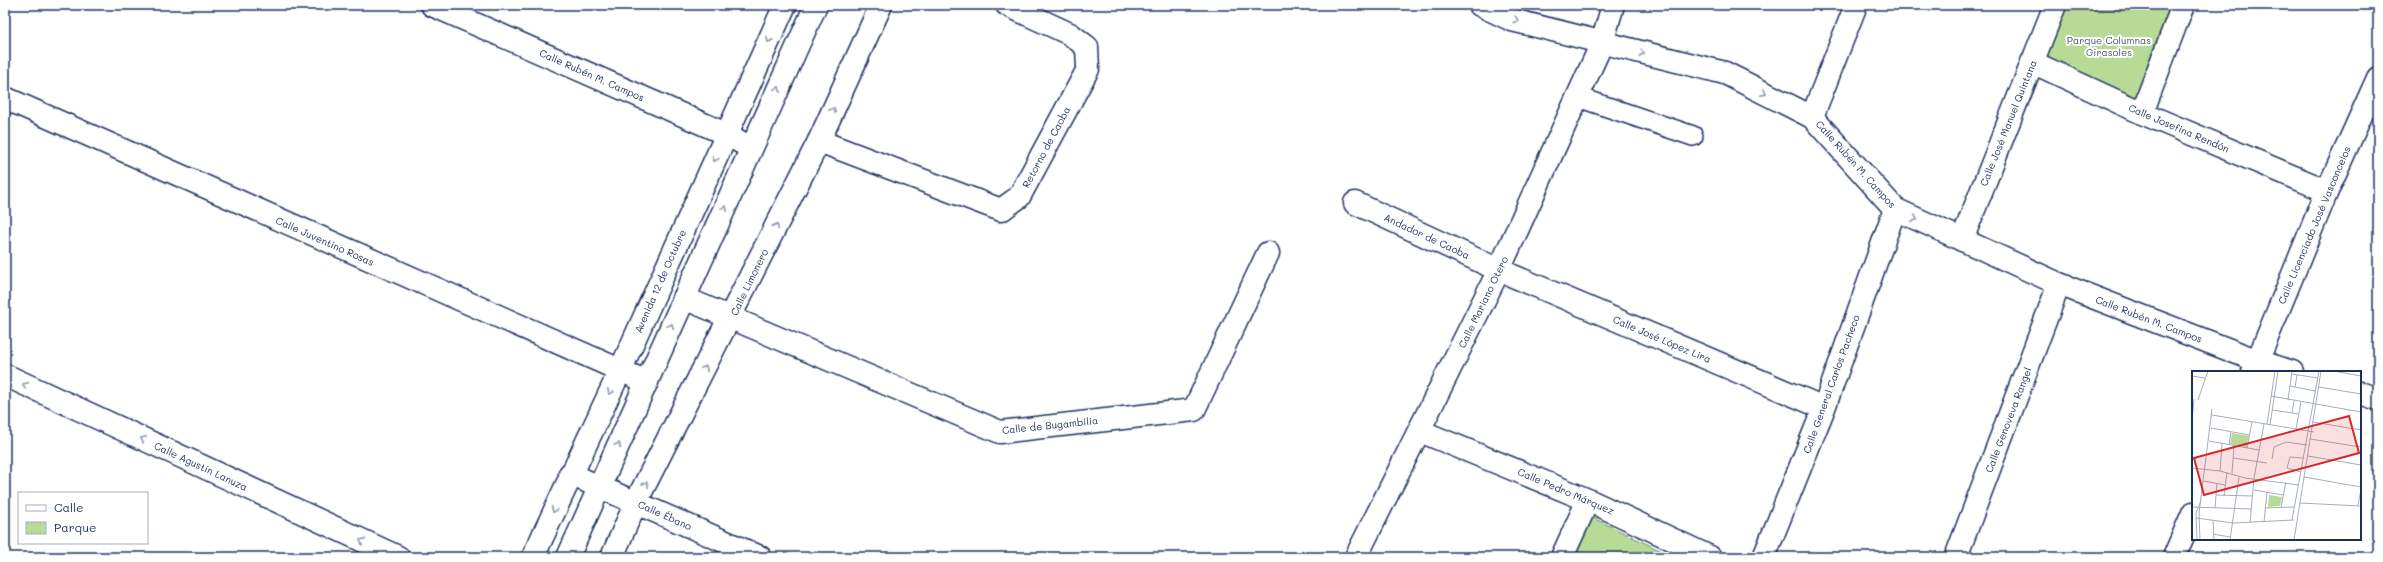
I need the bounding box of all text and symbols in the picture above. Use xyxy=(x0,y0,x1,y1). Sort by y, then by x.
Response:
one-way arrow xyxy=(1512,15,1519,24)
park label: Parque Columnas Girasoles xyxy=(2067,33,2151,59)
one-way arrow xyxy=(765,37,773,44)
street label: Calle Rubén M. Campos xyxy=(537,46,647,105)
one-way arrow xyxy=(1638,48,1645,56)
street label: Calle José Manuel Quintana xyxy=(1976,58,2040,188)
one-way arrow xyxy=(773,86,781,93)
one-way arrow xyxy=(1760,88,1768,96)
street label: Calle Josefina Rendón xyxy=(2127,100,2231,156)
street label: Retorno de Caoba xyxy=(1019,104,1073,190)
one-way arrow xyxy=(828,107,836,114)
street label: Calle Rubén M. Campos xyxy=(1813,117,1899,211)
street label: Calle Licenciado José Vasconcelos xyxy=(2274,144,2354,306)
one-way arrow xyxy=(712,154,720,162)
one-way arrow xyxy=(720,204,728,212)
street label: Andador de Caoba xyxy=(1382,210,1472,262)
street label: Calle Juventino Rosas xyxy=(274,213,376,269)
one-way arrow xyxy=(1911,214,1919,222)
one-way arrow xyxy=(771,223,779,231)
street label: Avenida 12 de Octubre xyxy=(631,227,689,335)
street label: Calle Limonero xyxy=(727,246,771,318)
street label: Calle Mariano Otero xyxy=(1455,254,1511,350)
street label: Calle Rubén M. Campos xyxy=(2094,292,2205,346)
street label: Calle José López Lira xyxy=(1611,312,1713,366)
street label: Calle General Carlos Pacheco xyxy=(1799,313,1863,455)
one-way arrow xyxy=(667,323,675,330)
one-way arrow xyxy=(701,365,708,372)
street label: Calle Genoveva Rangel xyxy=(1981,365,2035,475)
inset map xyxy=(2192,371,2361,540)
one-way arrow xyxy=(21,381,28,389)
one-way arrow xyxy=(607,388,615,396)
street label: Calle de Bugambilia xyxy=(1001,413,1099,437)
one-way arrow xyxy=(139,436,147,444)
street label: Calle Agustín Lanuza xyxy=(152,438,250,494)
one-way arrow xyxy=(613,441,621,449)
street label: Calle Pedro Márquez xyxy=(1516,464,1617,518)
one-way arrow xyxy=(641,480,649,488)
legend xyxy=(18,492,148,544)
street label: Calle Ébano xyxy=(636,497,694,533)
text: Calle xyxy=(54,499,84,515)
one-way arrow xyxy=(551,505,559,513)
text: Parque xyxy=(54,519,97,535)
one-way arrow xyxy=(359,538,367,546)

